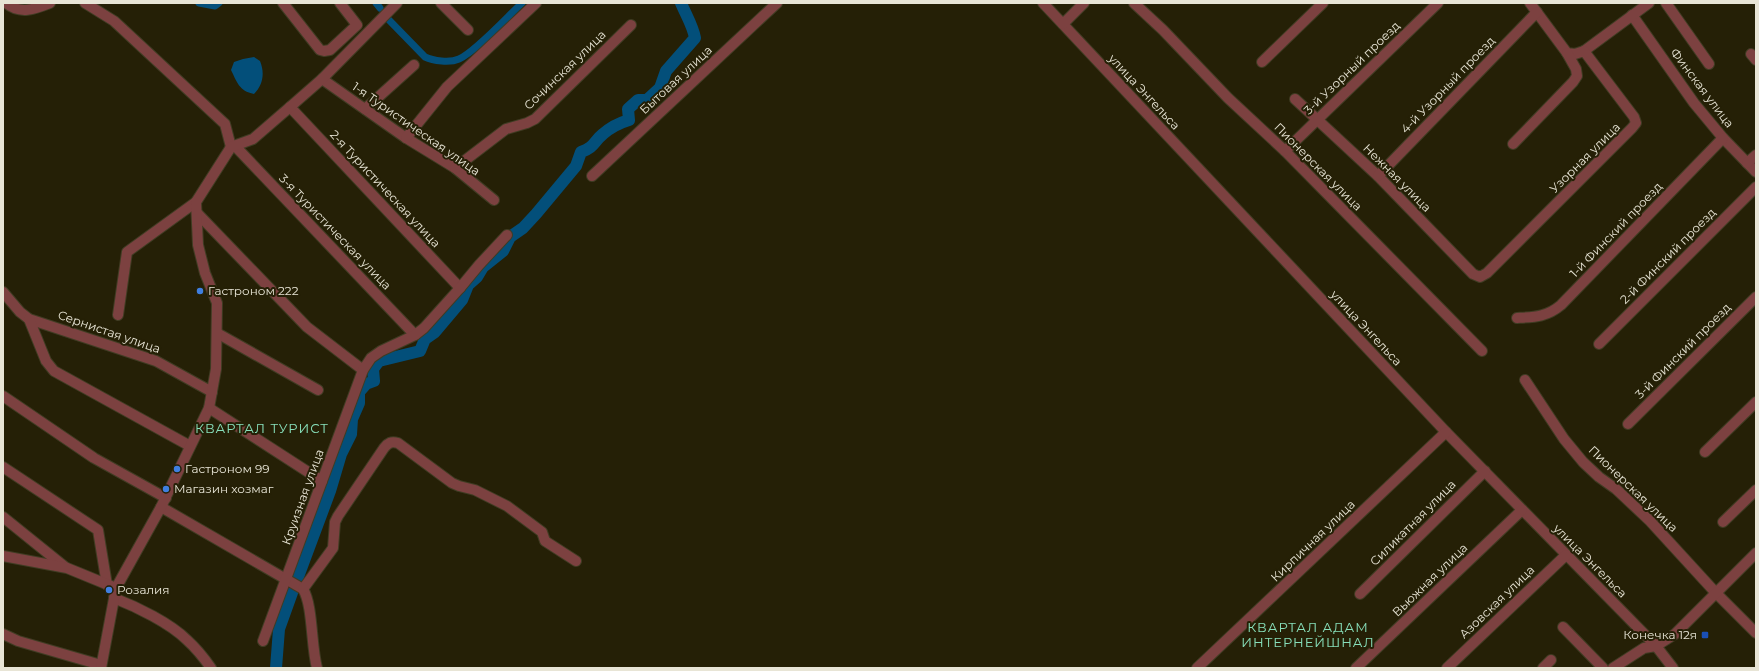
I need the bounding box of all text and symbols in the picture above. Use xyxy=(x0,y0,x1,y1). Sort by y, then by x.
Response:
street label: 3-й Узорный проезд xyxy=(1301,18,1403,117)
street label: Сочинская улица xyxy=(521,27,609,113)
street label: 4-й Узорный проезд xyxy=(1397,33,1498,136)
street label: Бытовая улица xyxy=(636,42,715,117)
street label: Финская улица xyxy=(1668,45,1737,130)
street label: улица Энгельса xyxy=(1105,50,1183,133)
street label: 1-я Туристическая улица xyxy=(349,79,483,178)
street label: Узорная улица xyxy=(1546,119,1623,196)
street label: Пионерская улица xyxy=(1271,120,1365,214)
street label: 2-я Туристическая улица xyxy=(327,127,444,250)
street label: Нежная улица xyxy=(1360,141,1434,215)
street label: 3-я Туристическая улица xyxy=(276,171,395,293)
street label: 1-й Финский проезд xyxy=(1566,179,1665,280)
street label: 2-й Финский проезд xyxy=(1617,205,1719,307)
place label: Гастроном 222 xyxy=(208,283,299,298)
marker: Гастроном 222 xyxy=(195,286,205,296)
street label: улица Энгельса xyxy=(1327,286,1405,369)
street label: 3-й Финский проезд xyxy=(1632,300,1734,402)
street label: Сернистая улица xyxy=(56,307,162,356)
district label: КВАРТАЛ ТУРИСТ xyxy=(195,420,329,436)
street label: Пионерская улица xyxy=(1586,442,1681,535)
street label: Круизная улица xyxy=(278,447,327,547)
place label: Гастроном 99 xyxy=(185,461,270,476)
marker: Гастроном 99 xyxy=(172,464,182,474)
street label: Силикатная улица xyxy=(1367,477,1459,569)
place label: Магазин хозмаг xyxy=(174,481,274,496)
marker: Магазин хозмаг xyxy=(161,484,171,494)
street label: Кирпичная улица xyxy=(1267,497,1358,585)
street label: улица Энгельса xyxy=(1550,520,1630,601)
street label: Вьюжная улица xyxy=(1389,540,1470,619)
street label: Азовская улица xyxy=(1456,562,1537,641)
place label: Розалия xyxy=(117,582,170,597)
marker: Розалия xyxy=(104,585,114,595)
district label: КВАРТАЛ АДАМ ИНТЕРНЕЙШНАЛ xyxy=(1241,619,1375,650)
place label: Конечка 12я xyxy=(1623,627,1697,642)
marker: Конечка 12я xyxy=(1700,630,1710,640)

